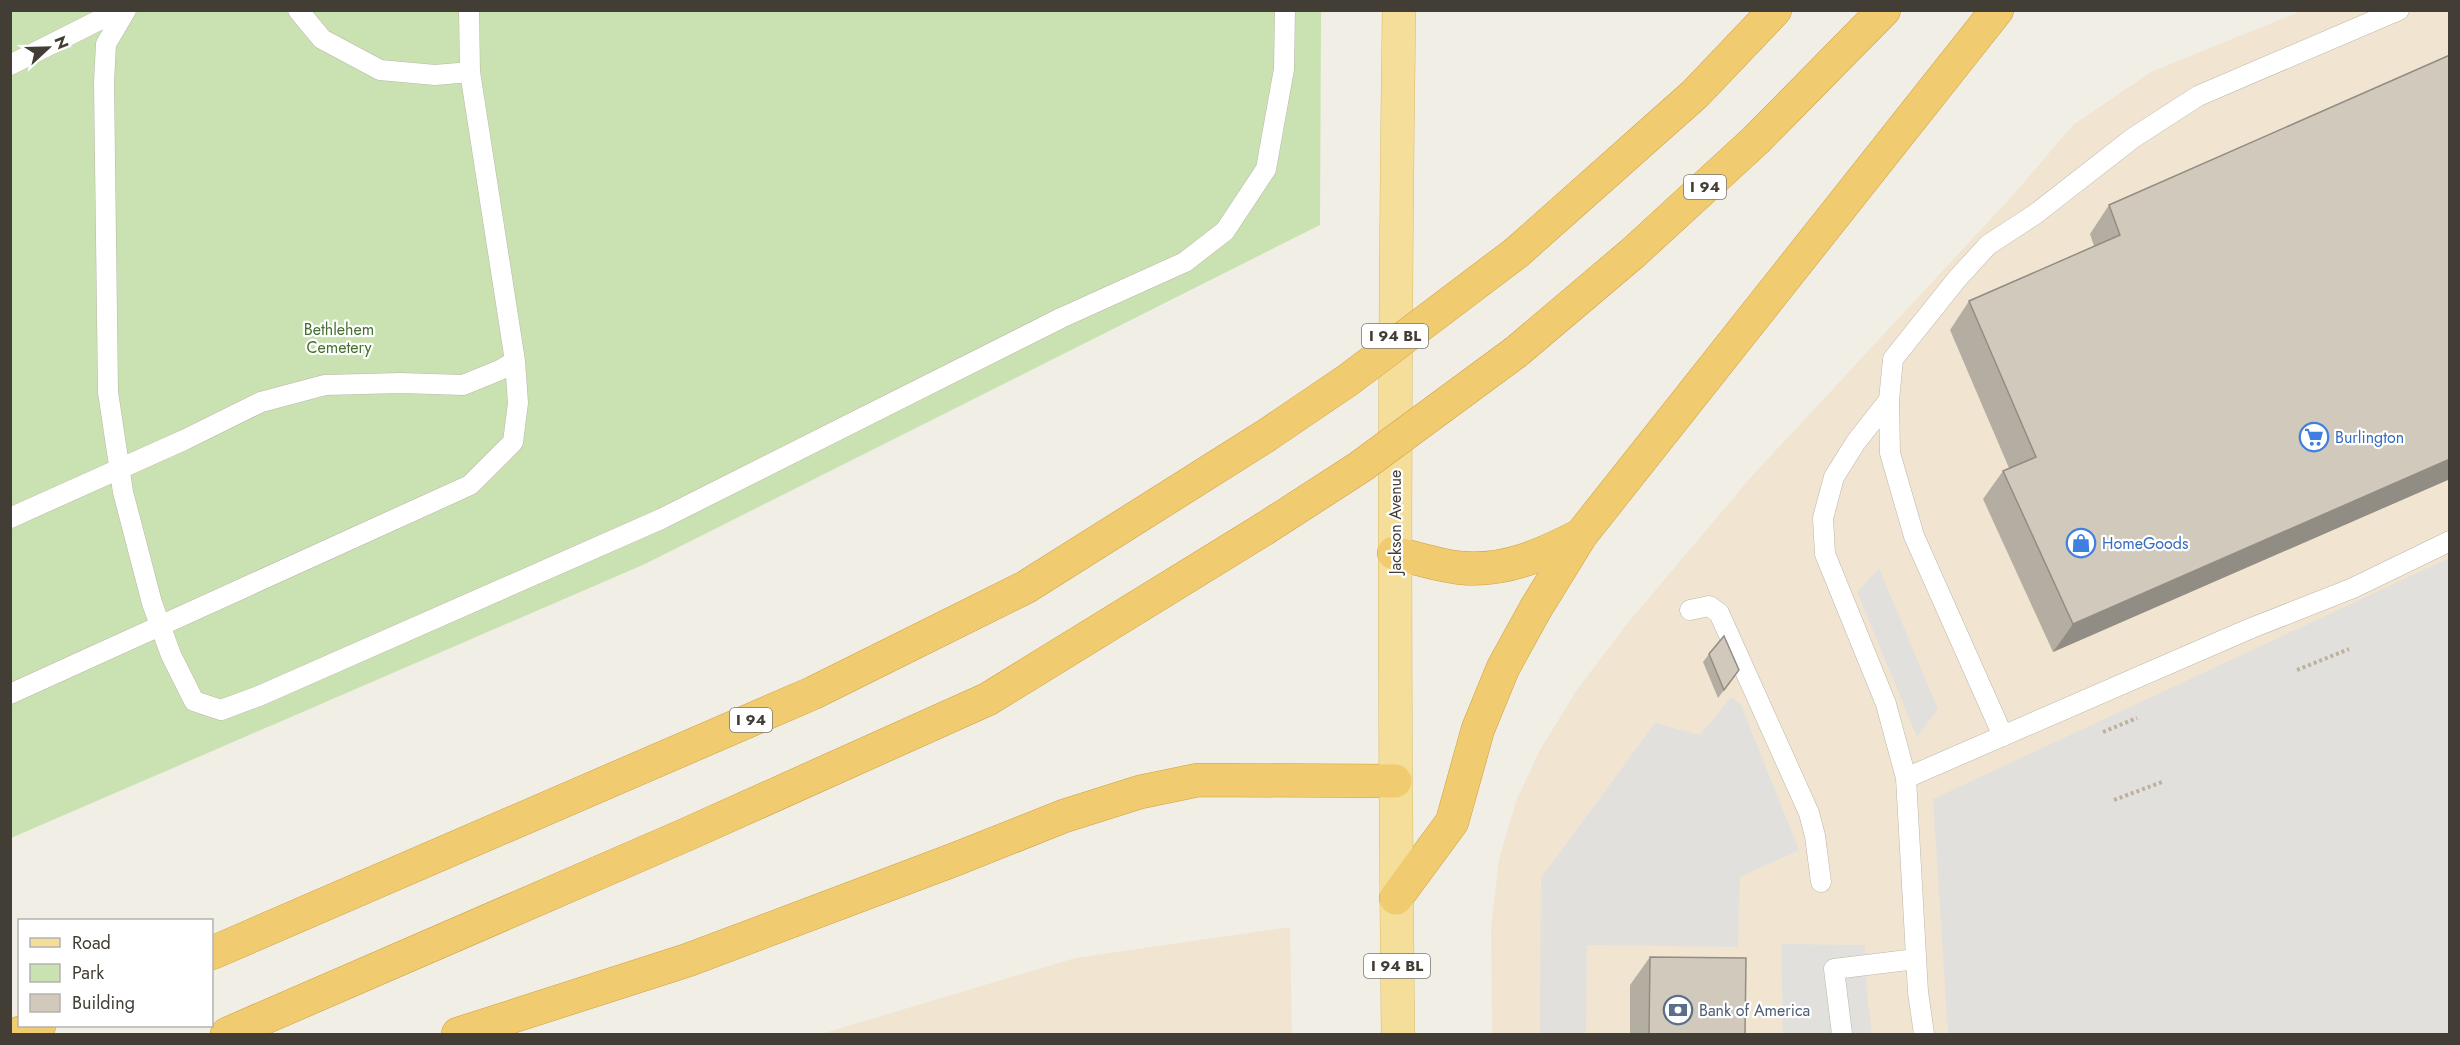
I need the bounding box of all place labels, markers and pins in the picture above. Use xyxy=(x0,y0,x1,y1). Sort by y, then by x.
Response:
supermarket icon: Burlington xyxy=(2298,421,2330,453)
place label: Burlington xyxy=(2335,426,2404,449)
shop icon: HomeGoods xyxy=(2065,527,2097,559)
place label: HomeGoods xyxy=(2102,532,2188,555)
bank icon: Bank of America xyxy=(1662,994,1694,1026)
place label: Bank of America xyxy=(1699,999,1810,1022)

